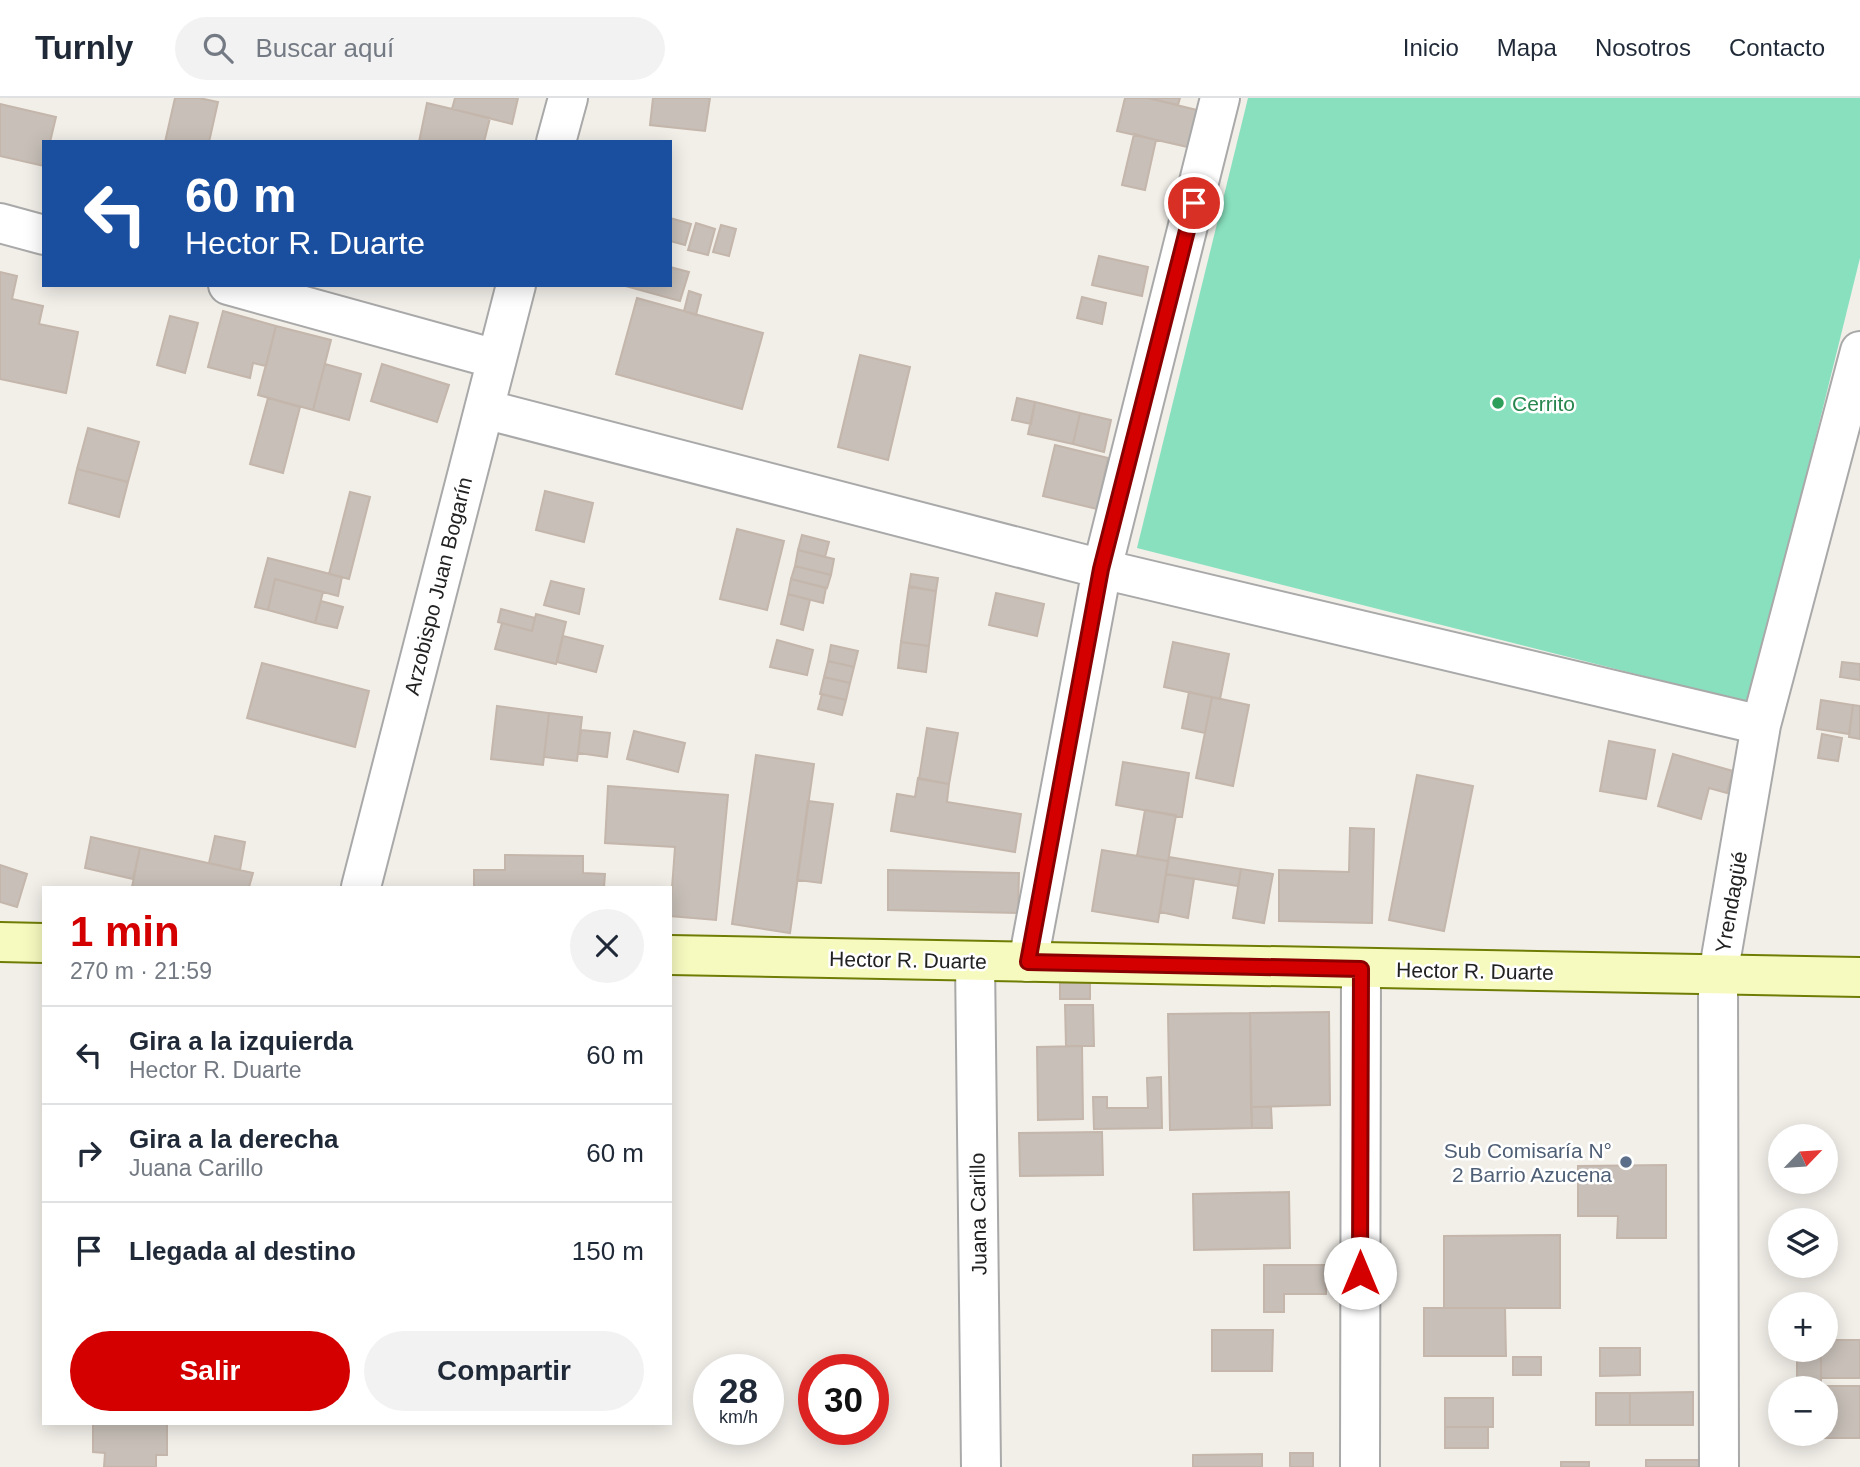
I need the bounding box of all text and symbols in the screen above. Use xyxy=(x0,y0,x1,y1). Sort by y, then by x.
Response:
search box xyxy=(175,17,665,80)
text: Turnly xyxy=(35,29,133,66)
icon: search xyxy=(199,29,237,67)
text: Buscar aquí xyxy=(255,33,394,63)
text: Inicio xyxy=(1403,34,1459,61)
text: Mapa xyxy=(1497,34,1557,61)
text: Nosotros xyxy=(1595,34,1691,61)
text: Contacto xyxy=(1729,34,1825,61)
icon: left xyxy=(70,168,161,259)
text: 60 m xyxy=(185,168,297,222)
pin xyxy=(1164,173,1224,233)
icon: arrive xyxy=(1175,184,1213,222)
text: Hector R. Duarte xyxy=(185,225,425,261)
place label: Cerrito xyxy=(1512,392,1575,415)
marker: Cerrito xyxy=(1490,395,1506,411)
street label: Arzobispo Juan Bogarín xyxy=(400,474,476,698)
street label: Yrendagüé xyxy=(1711,849,1751,955)
text: 1 min xyxy=(70,908,180,955)
button: close xyxy=(570,909,644,983)
street label: Hector R. Duarte xyxy=(829,947,987,973)
text: 270 m · 21:59 xyxy=(70,958,212,984)
street label: Hector R. Duarte xyxy=(1396,958,1554,984)
text: Gira a la izquierda xyxy=(129,1026,353,1056)
icon: left xyxy=(70,1036,108,1074)
text: 60 m xyxy=(586,1040,644,1070)
text: Hector R. Duarte xyxy=(129,1057,302,1083)
text: Gira a la derecha xyxy=(129,1124,339,1154)
north arrow xyxy=(1768,1124,1838,1194)
map controls xyxy=(1768,1124,1838,1446)
icon: right xyxy=(70,1134,108,1172)
text: 60 m xyxy=(586,1138,644,1168)
place label: Sub Comisaría N° 2 Barrio Azucena xyxy=(1444,1139,1612,1186)
street label: Juana Carillo xyxy=(965,1153,991,1275)
marker: Sub Comisaría N° 2 Barrio Azucena xyxy=(1618,1154,1634,1170)
text: Juana Carillo xyxy=(129,1155,263,1181)
button: layers xyxy=(1768,1208,1838,1278)
icon: arrive xyxy=(70,1232,108,1270)
text: Llegada al destino xyxy=(129,1236,356,1266)
text: 150 m xyxy=(572,1236,644,1266)
position arrow xyxy=(1323,1236,1397,1310)
button: + xyxy=(1768,1292,1838,1362)
button: Salir xyxy=(70,1331,350,1411)
button: Compartir xyxy=(364,1331,644,1411)
speed limit sign: 30 xyxy=(798,1354,889,1445)
text: 28 xyxy=(719,1371,758,1410)
button: − xyxy=(1768,1376,1838,1446)
text: km/h xyxy=(719,1407,758,1427)

